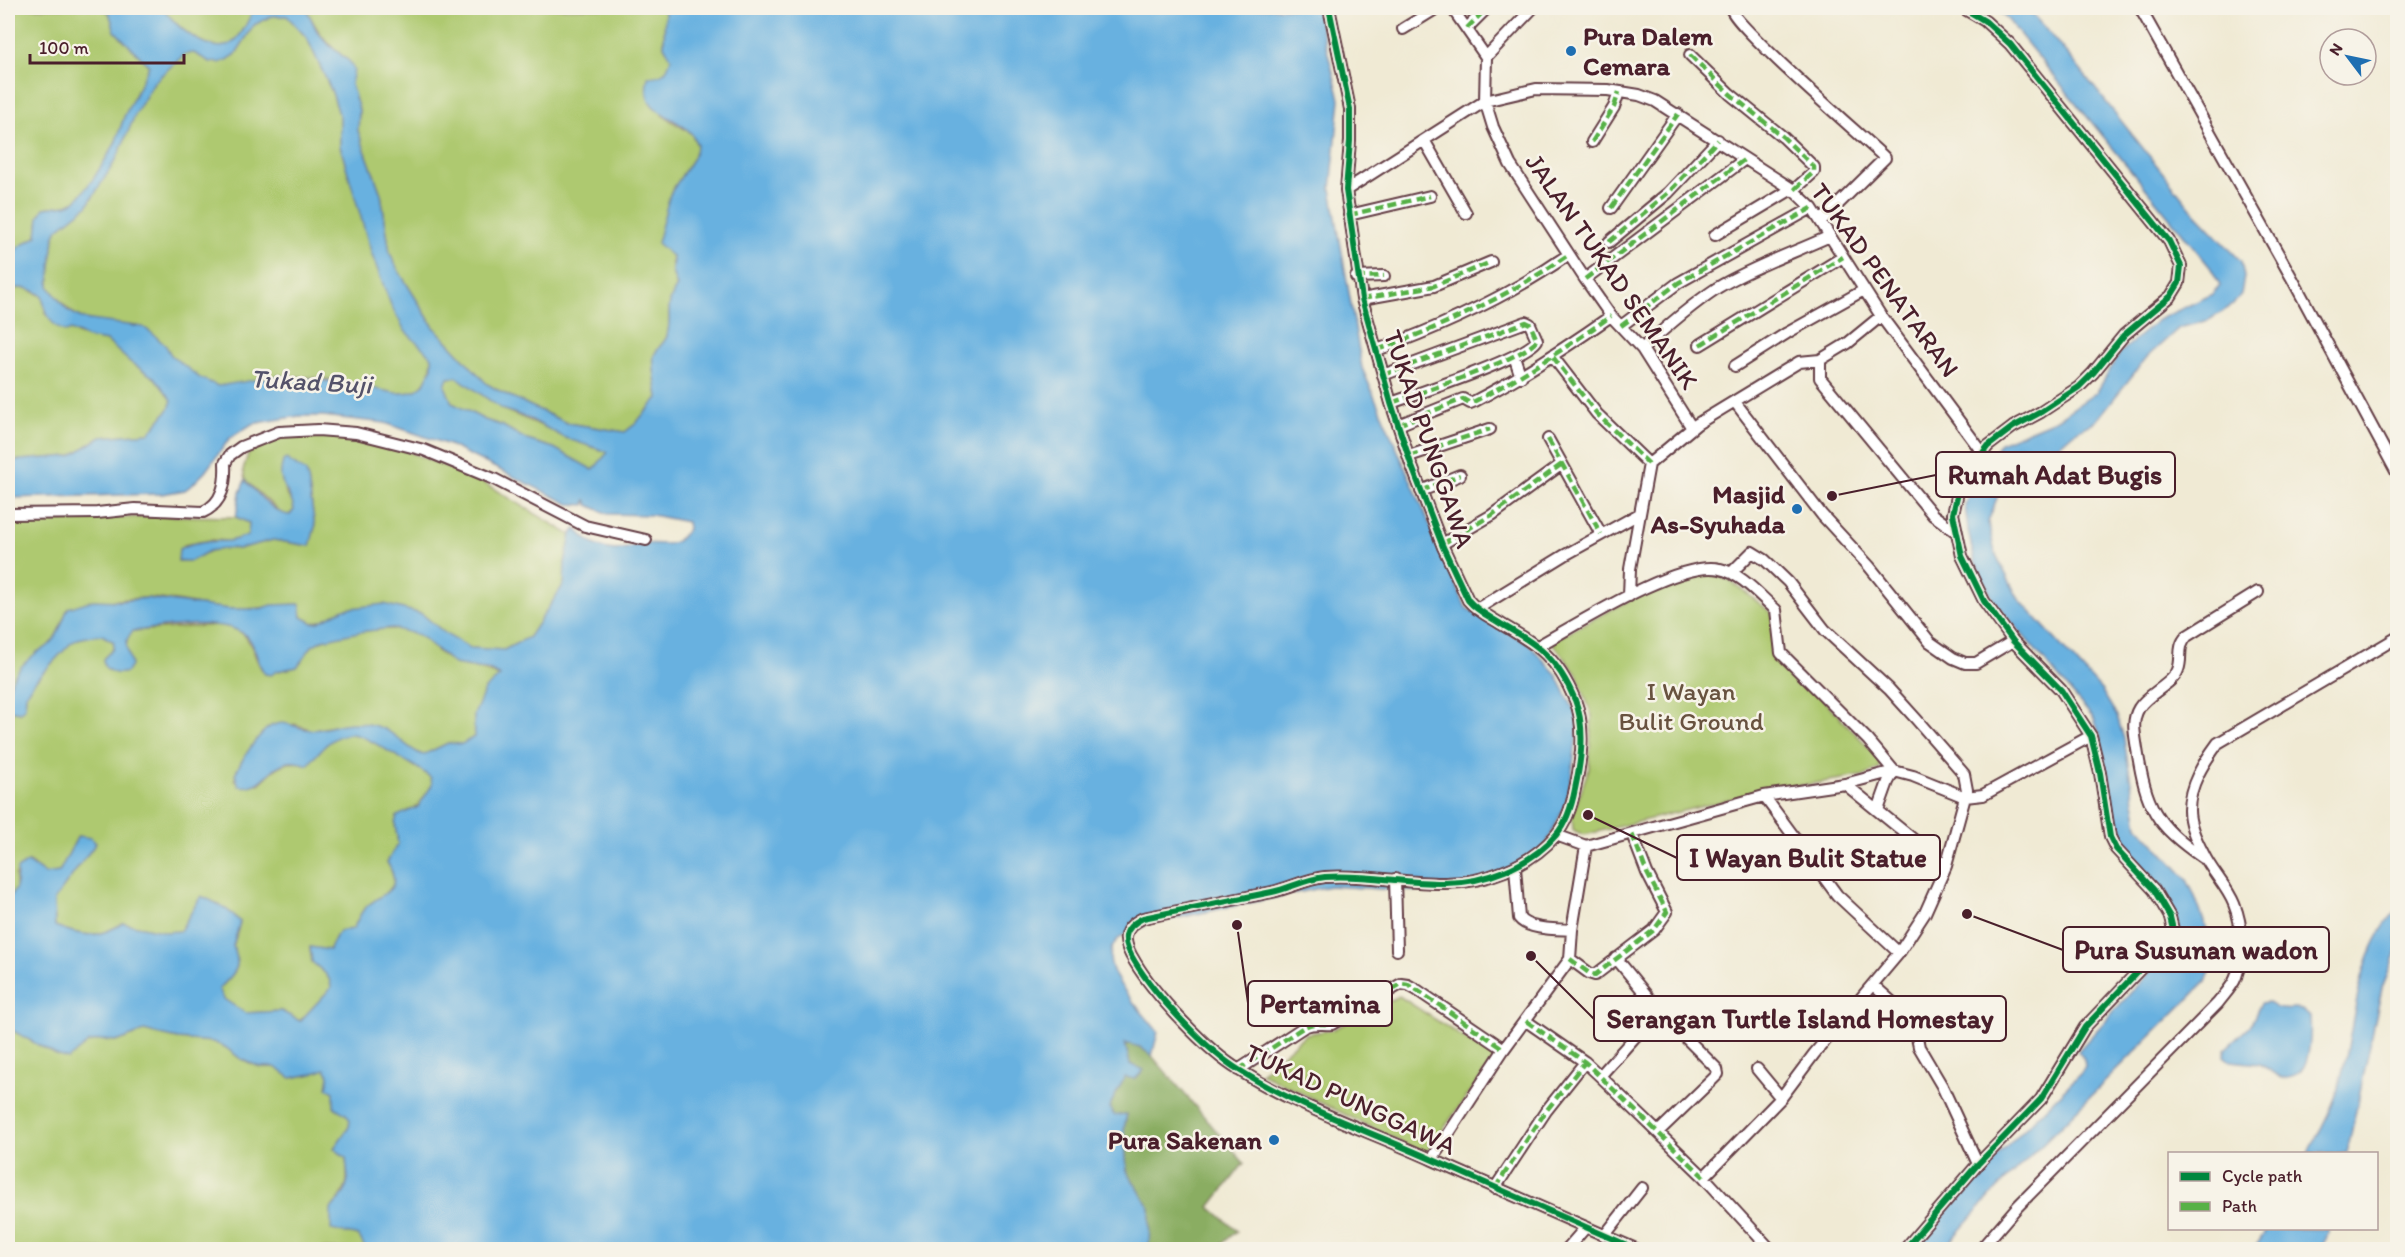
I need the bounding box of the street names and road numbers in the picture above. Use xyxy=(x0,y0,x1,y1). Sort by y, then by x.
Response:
street label: JALAN TUKAD SEMANIK xyxy=(1518,147,1706,395)
street label: TUKAD PENATARAN xyxy=(1804,177,1966,383)
street label: TUKAD PUNGGAWA xyxy=(1377,326,1481,553)
street label: TUKAD PUNGGAWA xyxy=(1241,1036,1462,1162)

